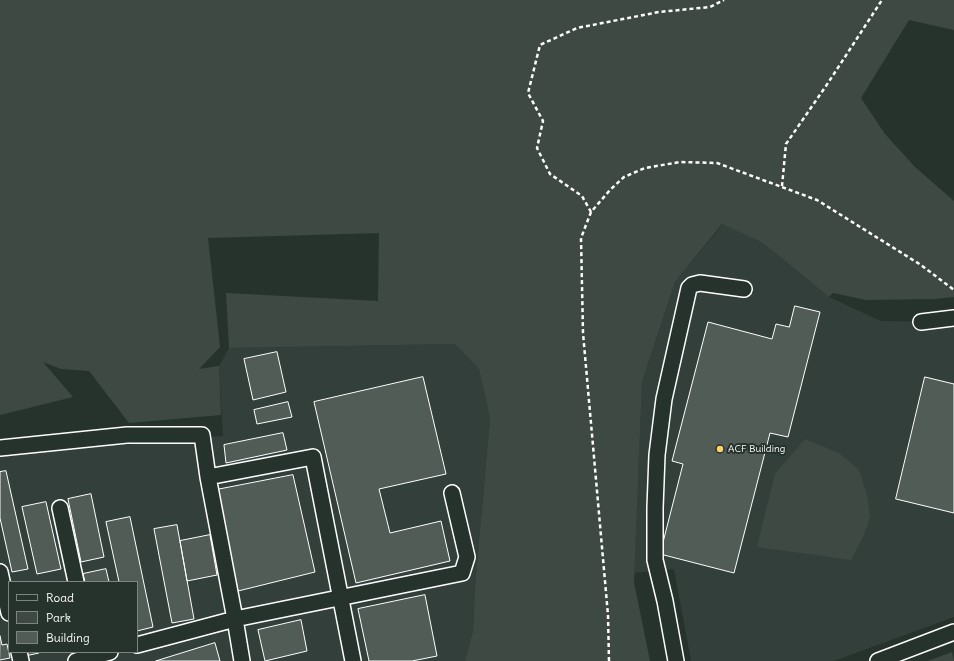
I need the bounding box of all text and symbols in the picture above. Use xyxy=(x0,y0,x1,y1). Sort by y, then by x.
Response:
place label: ACF Building xyxy=(728,443,785,455)
marker: ACF Building xyxy=(715,444,725,454)
legend xyxy=(8,581,138,653)
text: Road xyxy=(46,590,74,605)
text: Park xyxy=(46,610,71,625)
text: Building xyxy=(46,630,90,645)

